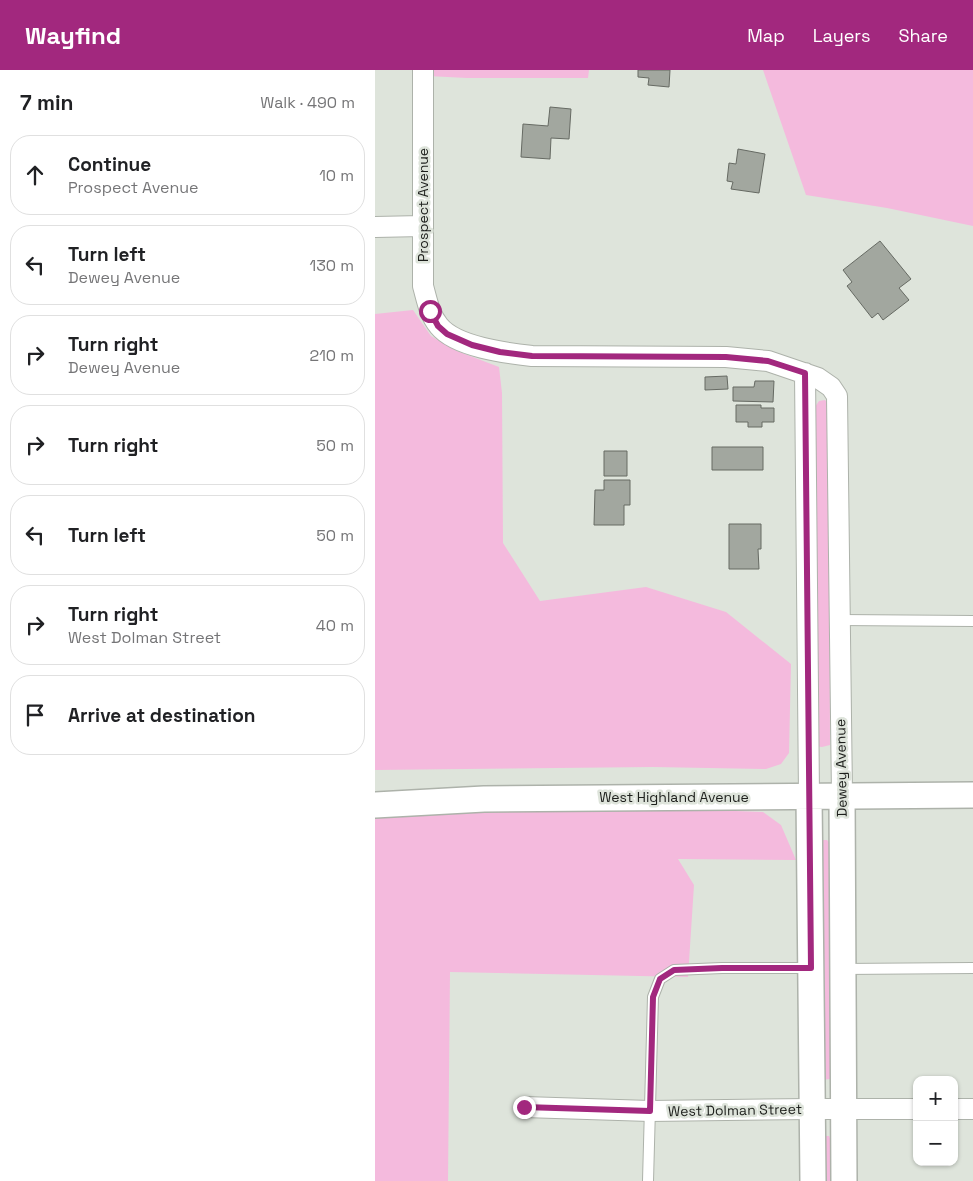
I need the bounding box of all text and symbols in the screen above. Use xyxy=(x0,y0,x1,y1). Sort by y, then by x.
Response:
text: Wayfind xyxy=(25,20,121,51)
text: Map xyxy=(747,24,785,47)
text: Layers xyxy=(813,24,870,47)
text: Share xyxy=(898,24,948,47)
text: 7 min xyxy=(20,89,73,116)
text: Walk · 490 m xyxy=(260,92,355,113)
street label: Prospect Avenue xyxy=(414,148,432,262)
text: Continue xyxy=(68,152,151,177)
icon: ahead xyxy=(21,161,49,189)
text: 10 m xyxy=(319,165,354,186)
text: Prospect Avenue xyxy=(68,177,198,198)
text: Turn left xyxy=(68,242,146,267)
icon: left xyxy=(21,251,49,279)
text: 130 m xyxy=(310,255,354,276)
text: Dewey Avenue xyxy=(68,267,180,288)
route start xyxy=(419,300,442,323)
text: Turn right xyxy=(68,332,158,357)
icon: right xyxy=(21,341,49,369)
text: 210 m xyxy=(310,345,354,366)
text: Dewey Avenue xyxy=(68,357,180,378)
icon: right xyxy=(21,431,49,459)
text: Turn right xyxy=(68,433,158,458)
text: 50 m xyxy=(316,435,354,456)
icon: left xyxy=(21,521,49,549)
text: Turn left xyxy=(68,523,146,548)
text: 50 m xyxy=(316,525,354,546)
text: Turn right xyxy=(68,602,158,627)
icon: right xyxy=(21,611,49,639)
text: 40 m xyxy=(316,615,354,636)
text: West Dolman Street xyxy=(68,627,221,648)
icon: arrive xyxy=(21,701,49,729)
text: Arrive at destination xyxy=(68,703,256,728)
street label: Dewey Avenue xyxy=(831,719,851,817)
street label: West Highland Avenue xyxy=(599,788,749,806)
map controls xyxy=(913,1076,958,1166)
button: + xyxy=(913,1076,958,1121)
route end xyxy=(513,1096,536,1119)
street label: West Dolman Street xyxy=(668,1100,802,1120)
button: − xyxy=(913,1121,958,1166)

